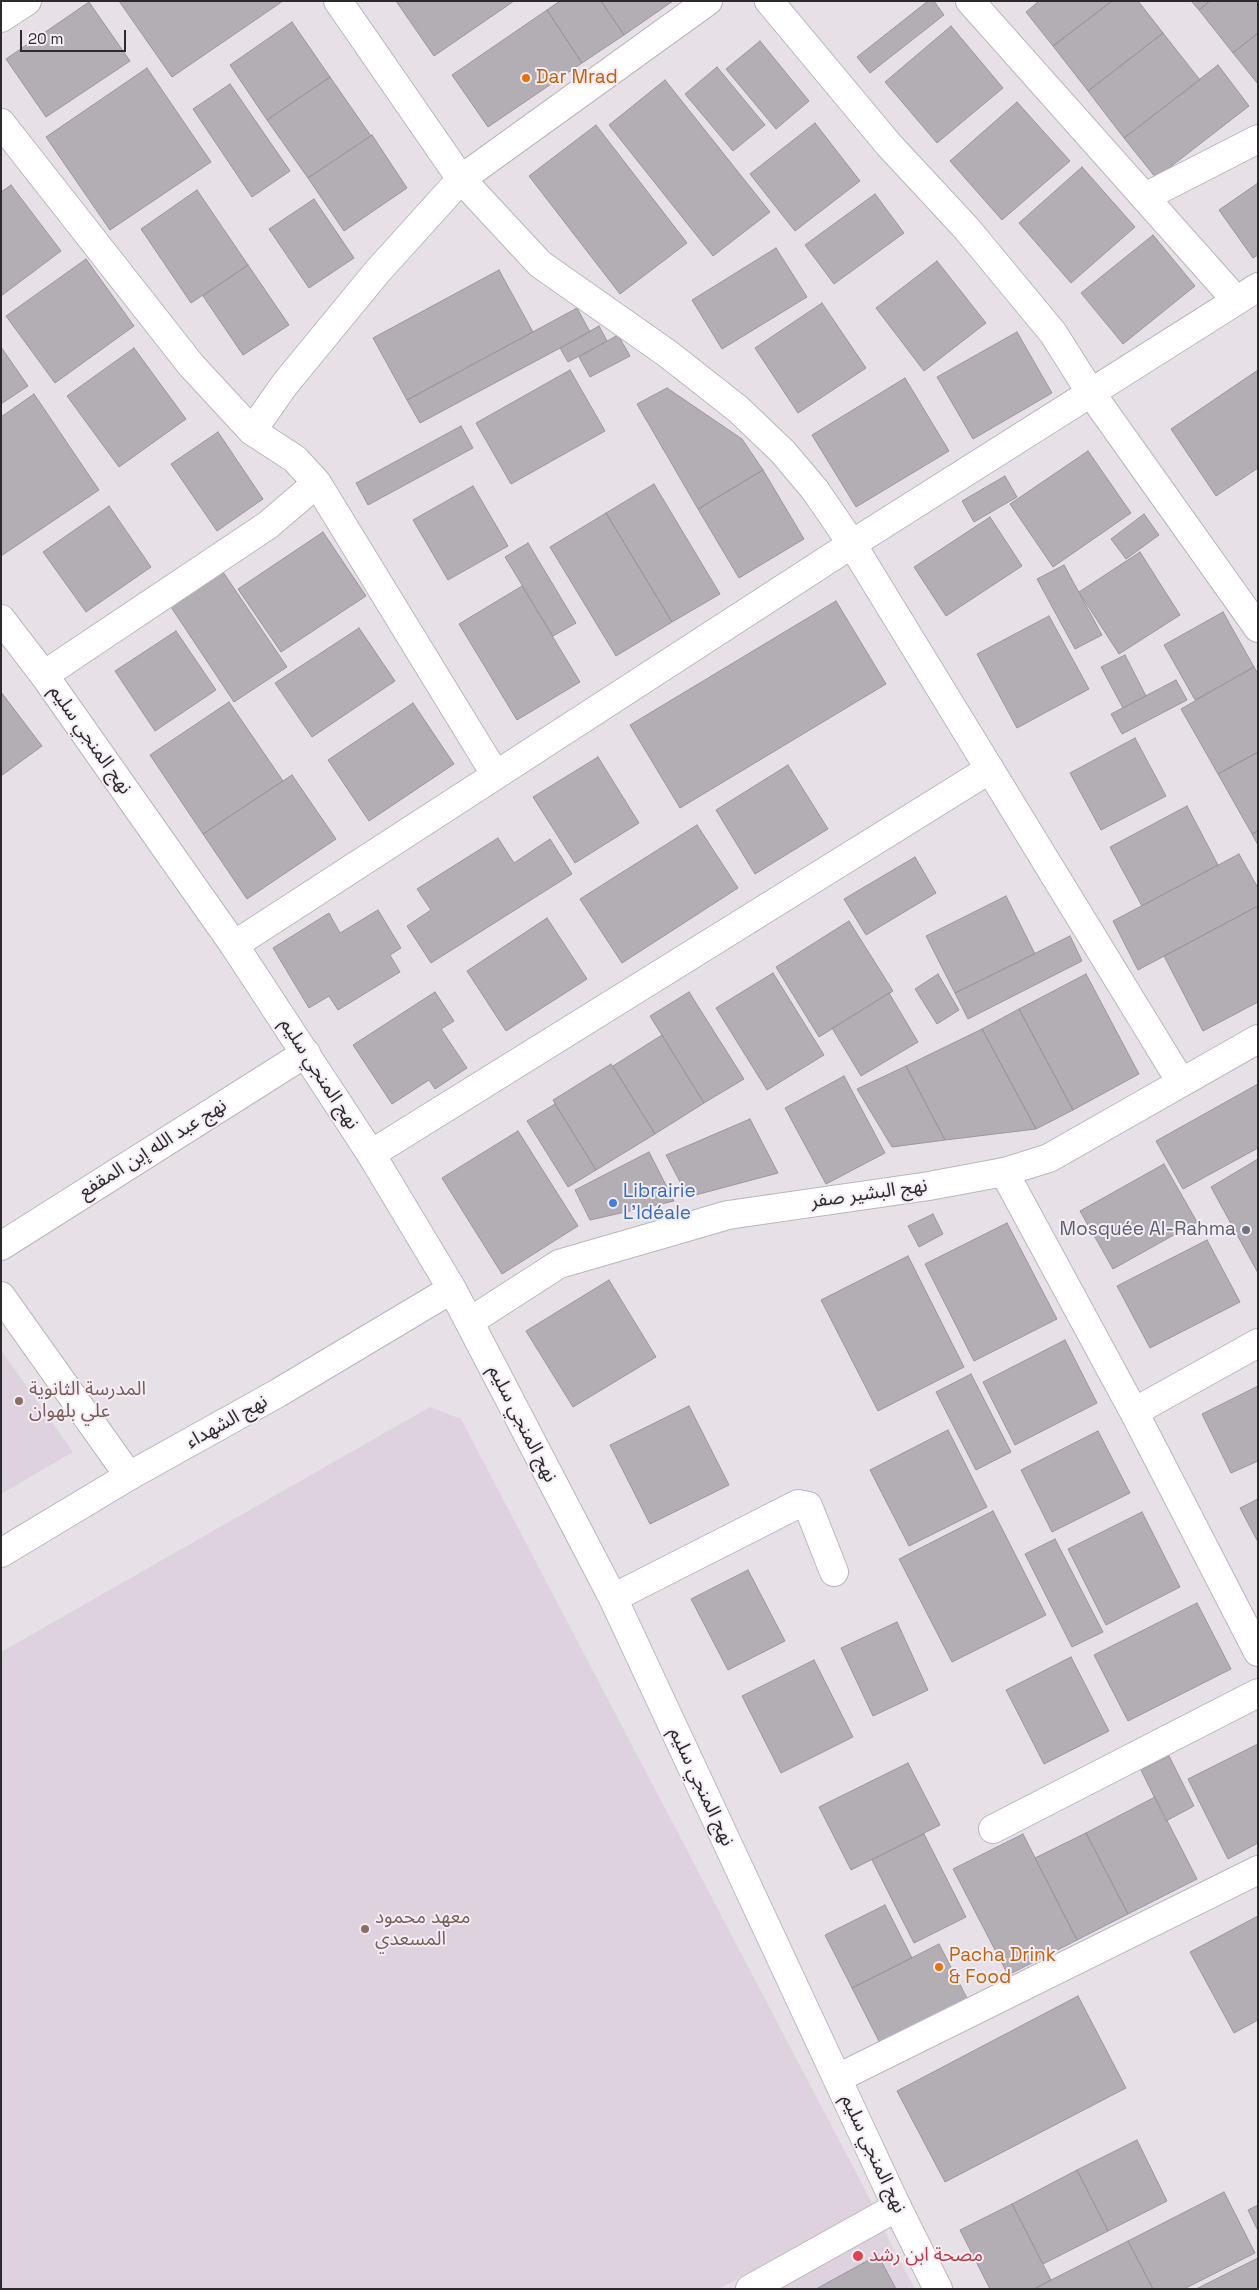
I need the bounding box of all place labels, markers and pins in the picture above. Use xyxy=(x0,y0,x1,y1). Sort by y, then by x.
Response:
place label: Dar Mrad xyxy=(536,67,618,89)
marker: Dar Mrad xyxy=(520,72,532,84)
place label: Librairie L'Idéale xyxy=(623,1181,696,1225)
marker: Librairie L'Idéale xyxy=(607,1197,619,1209)
place label: Mosquée Al-Rahma xyxy=(1059,1219,1236,1241)
marker: Mosquée Al-Rahma xyxy=(1240,1224,1252,1236)
place label: المدرسة الثانوية علي بلهوان xyxy=(29,1379,146,1423)
marker: المدرسة الثانوية علي بلهوان xyxy=(13,1395,25,1407)
place label: معهد محمود المسعدي xyxy=(375,1907,471,1951)
marker: معهد محمود المسعدي xyxy=(359,1923,371,1935)
place label: Pacha Drink & Food xyxy=(949,1945,1056,1989)
marker: Pacha Drink & Food xyxy=(933,1961,945,1973)
place label: مصحة ابن رشد xyxy=(869,2245,983,2267)
marker: مصحة ابن رشد xyxy=(851,2249,865,2263)

